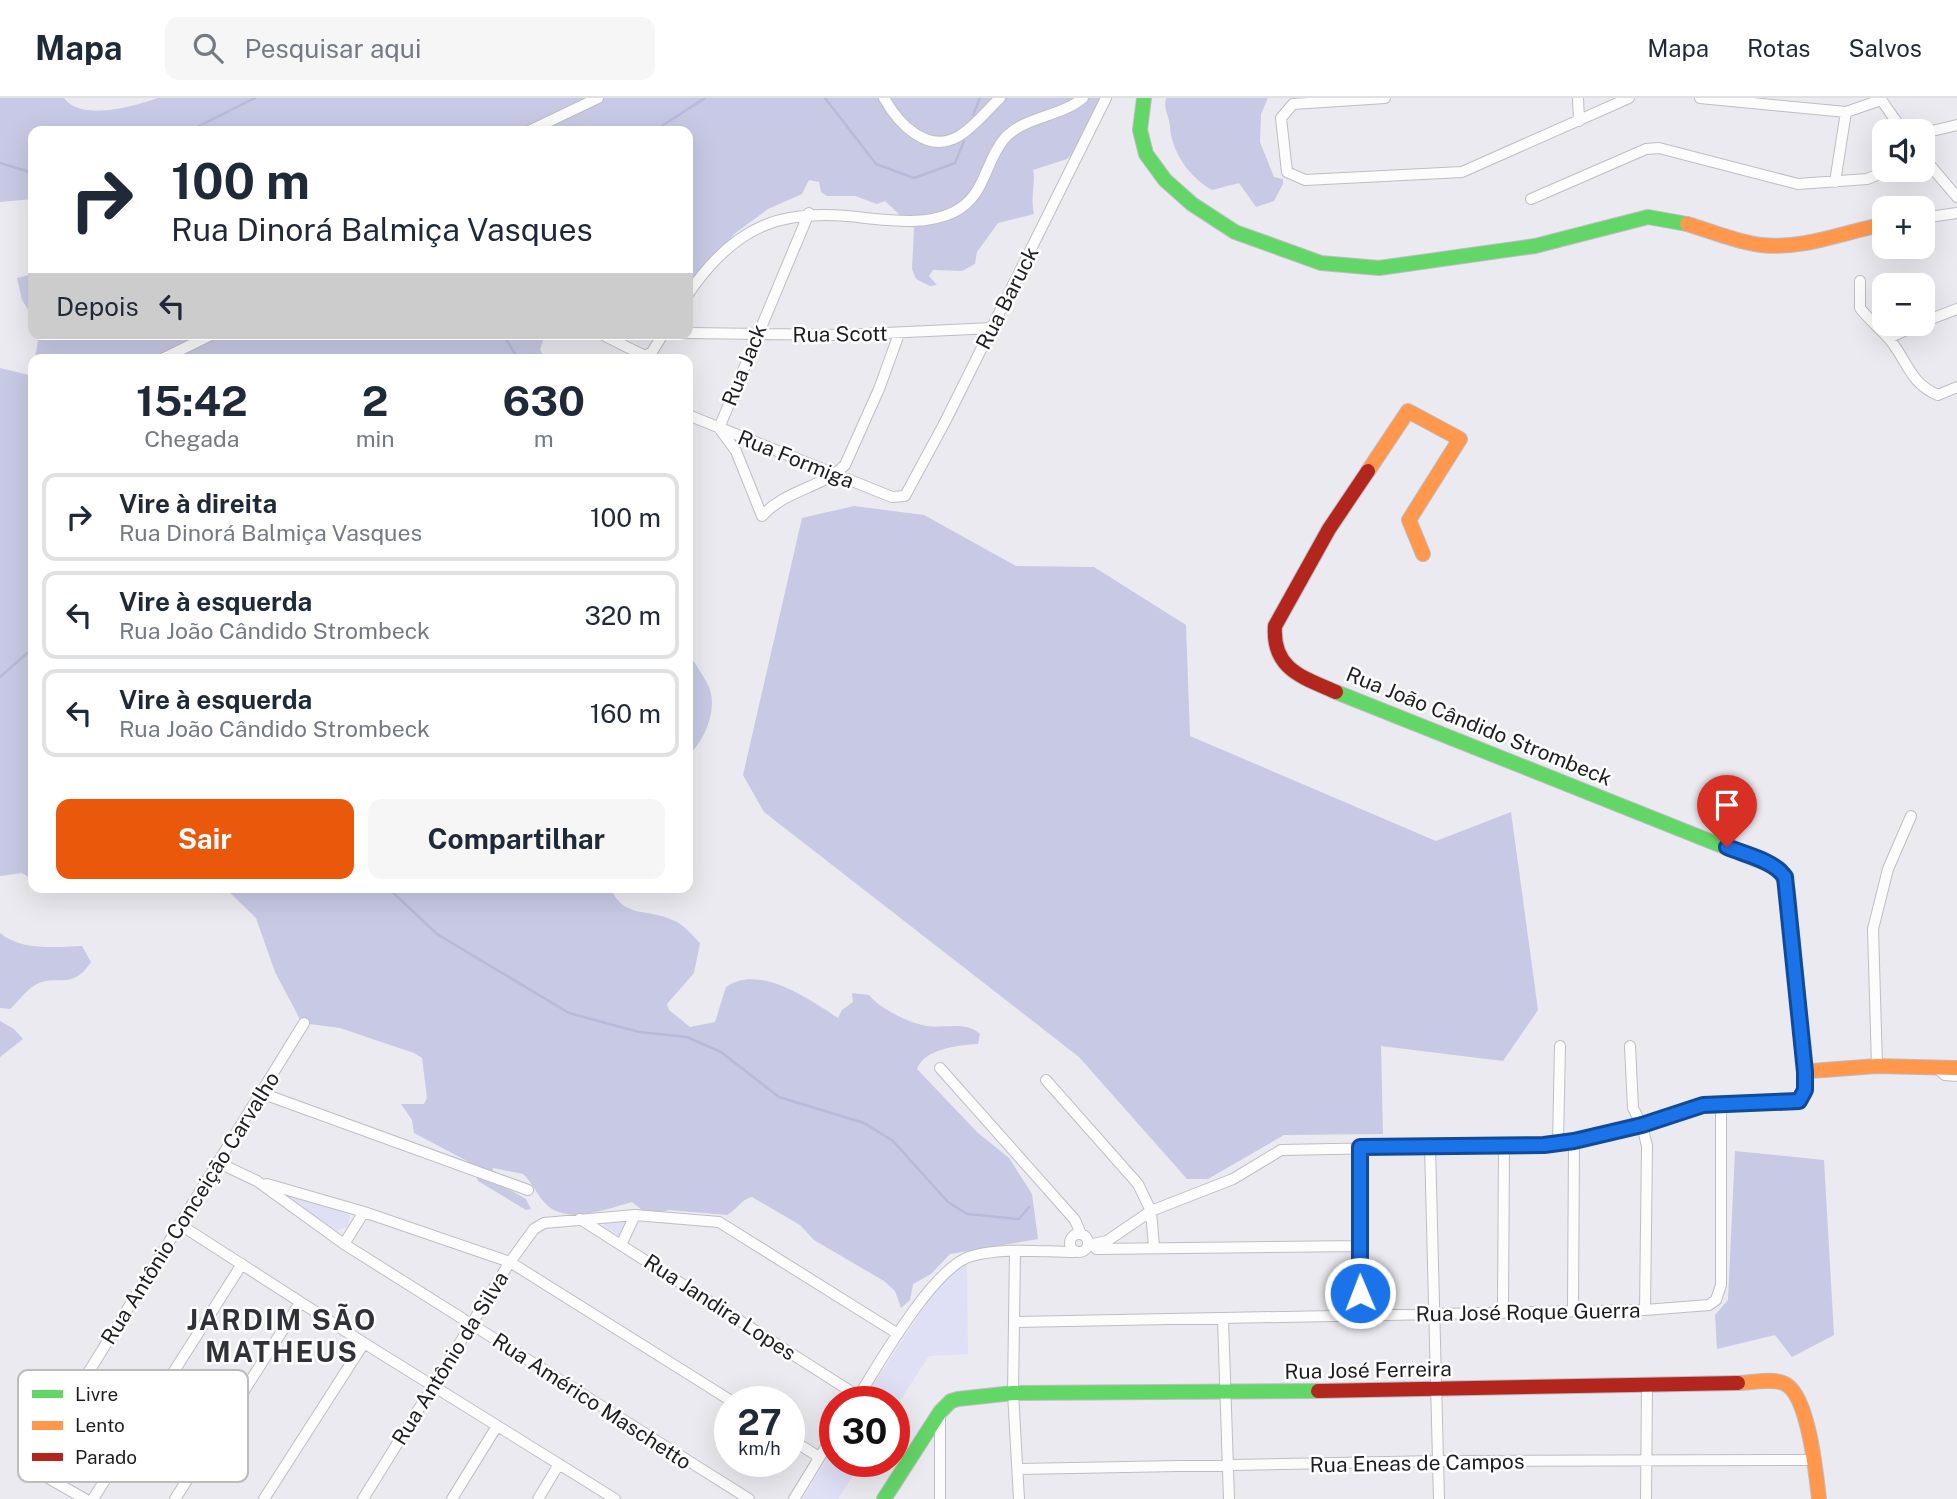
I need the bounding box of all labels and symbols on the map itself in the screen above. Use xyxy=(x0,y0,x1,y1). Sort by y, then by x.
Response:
street label: Rua Baruck xyxy=(970,242,1044,354)
street label: Rua Jack xyxy=(716,320,772,409)
street label: Rua Scott xyxy=(792,321,888,347)
street label: Rua Formiga xyxy=(734,424,858,494)
street label: Rua João Cândido Strombeck xyxy=(1343,661,1616,791)
pin xyxy=(1697,775,1757,847)
street label: Rua Antônio Conceição Carvalho xyxy=(96,1067,284,1349)
street label: Rua Jandira Lopes xyxy=(639,1249,801,1365)
position arrow xyxy=(1323,1256,1397,1330)
street label: Rua Antônio da Silva xyxy=(386,1267,514,1449)
street label: Rua José Roque Guerra xyxy=(1415,1298,1641,1326)
district label: JARDIM SÃO MATHEUS xyxy=(187,1303,377,1368)
street label: Rua Américo Maschetto xyxy=(488,1327,696,1475)
street label: Rua José Ferreira xyxy=(1284,1356,1452,1384)
legend xyxy=(18,1370,248,1482)
text: Livre xyxy=(75,1383,118,1405)
speed limit sign: 30 xyxy=(819,1386,910,1477)
text: Lento xyxy=(75,1414,125,1436)
text: Parado xyxy=(75,1446,137,1468)
street label: Rua Eneas de Campos xyxy=(1309,1449,1525,1477)

